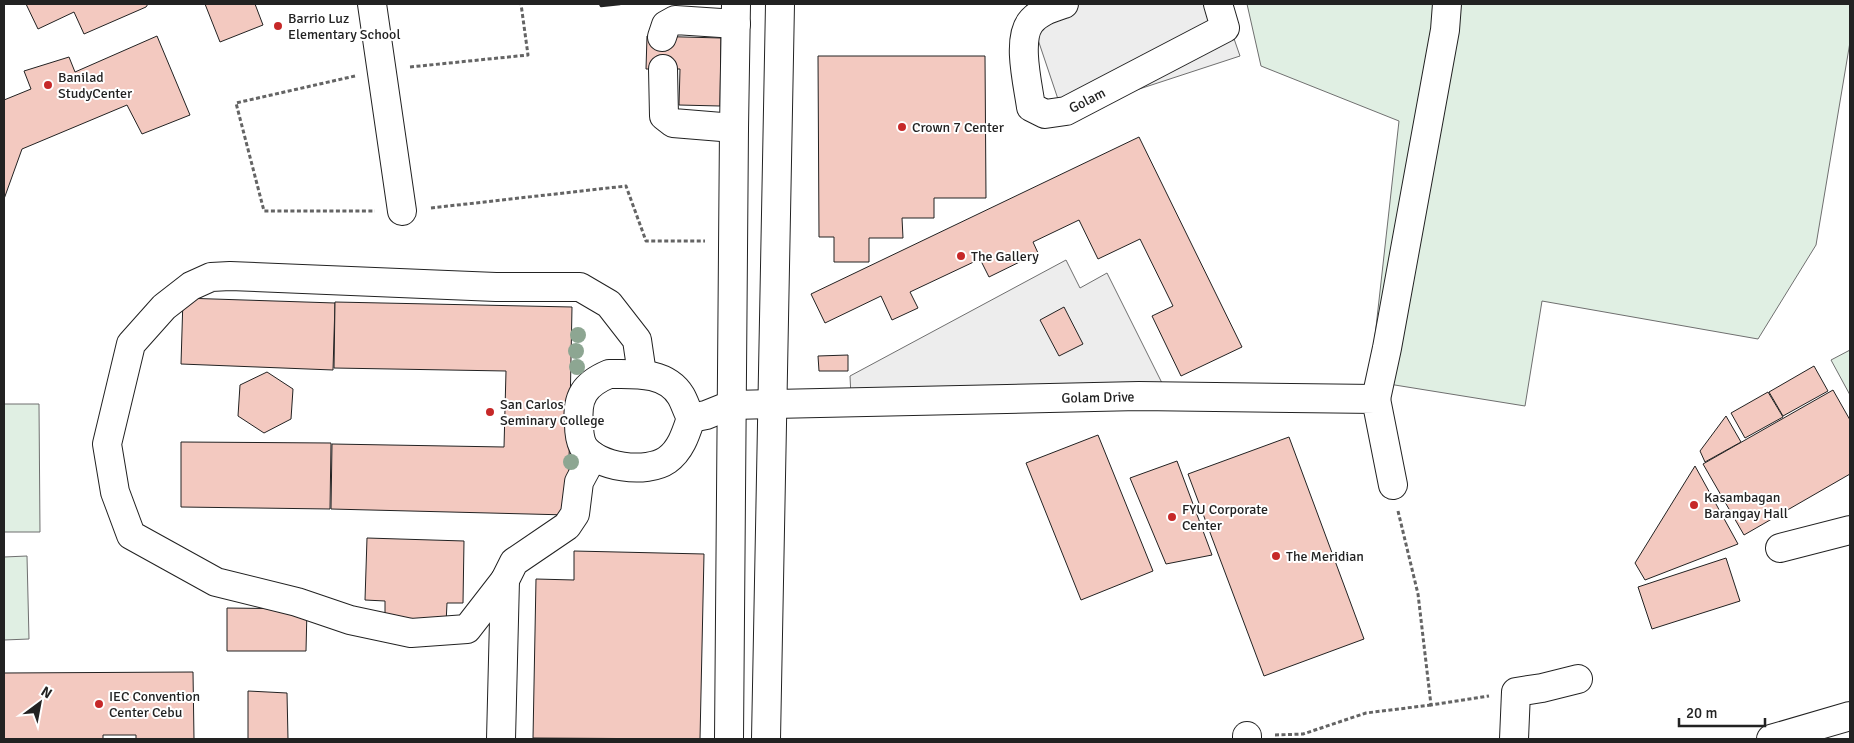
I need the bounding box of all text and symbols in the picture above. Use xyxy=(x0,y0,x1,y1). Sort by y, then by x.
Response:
place label: Barrio Luz Elementary School xyxy=(288,10,401,43)
marker: Barrio Luz Elementary School xyxy=(272,20,284,32)
place label: Banilad StudyCenter xyxy=(58,69,133,102)
marker: Banilad StudyCenter xyxy=(42,79,54,91)
street label: Golam xyxy=(1066,84,1108,117)
place label: Crown 7 Center xyxy=(912,119,1005,136)
marker: Crown 7 Center xyxy=(896,121,908,133)
place label: The Gallery xyxy=(971,248,1039,265)
marker: The Gallery xyxy=(955,250,967,262)
street label: Golam Drive xyxy=(1061,388,1135,407)
place label: San Carlos Seminary College xyxy=(500,396,605,429)
marker: San Carlos Seminary College xyxy=(484,406,496,418)
place label: Kasambagan Barangay Hall xyxy=(1704,489,1788,522)
marker: Kasambagan Barangay Hall xyxy=(1688,499,1700,511)
place label: FYU Corporate Center xyxy=(1182,501,1268,534)
marker: FYU Corporate Center xyxy=(1166,511,1178,523)
place label: The Meridian xyxy=(1286,548,1364,565)
marker: The Meridian xyxy=(1270,550,1282,562)
north arrow xyxy=(15,678,65,728)
text: N xyxy=(38,683,55,702)
place label: IEC Convention Center Cebu xyxy=(109,688,200,721)
scale bar xyxy=(1679,696,1765,728)
marker: IEC Convention Center Cebu xyxy=(93,698,105,710)
text: 20 m xyxy=(1686,704,1717,722)

